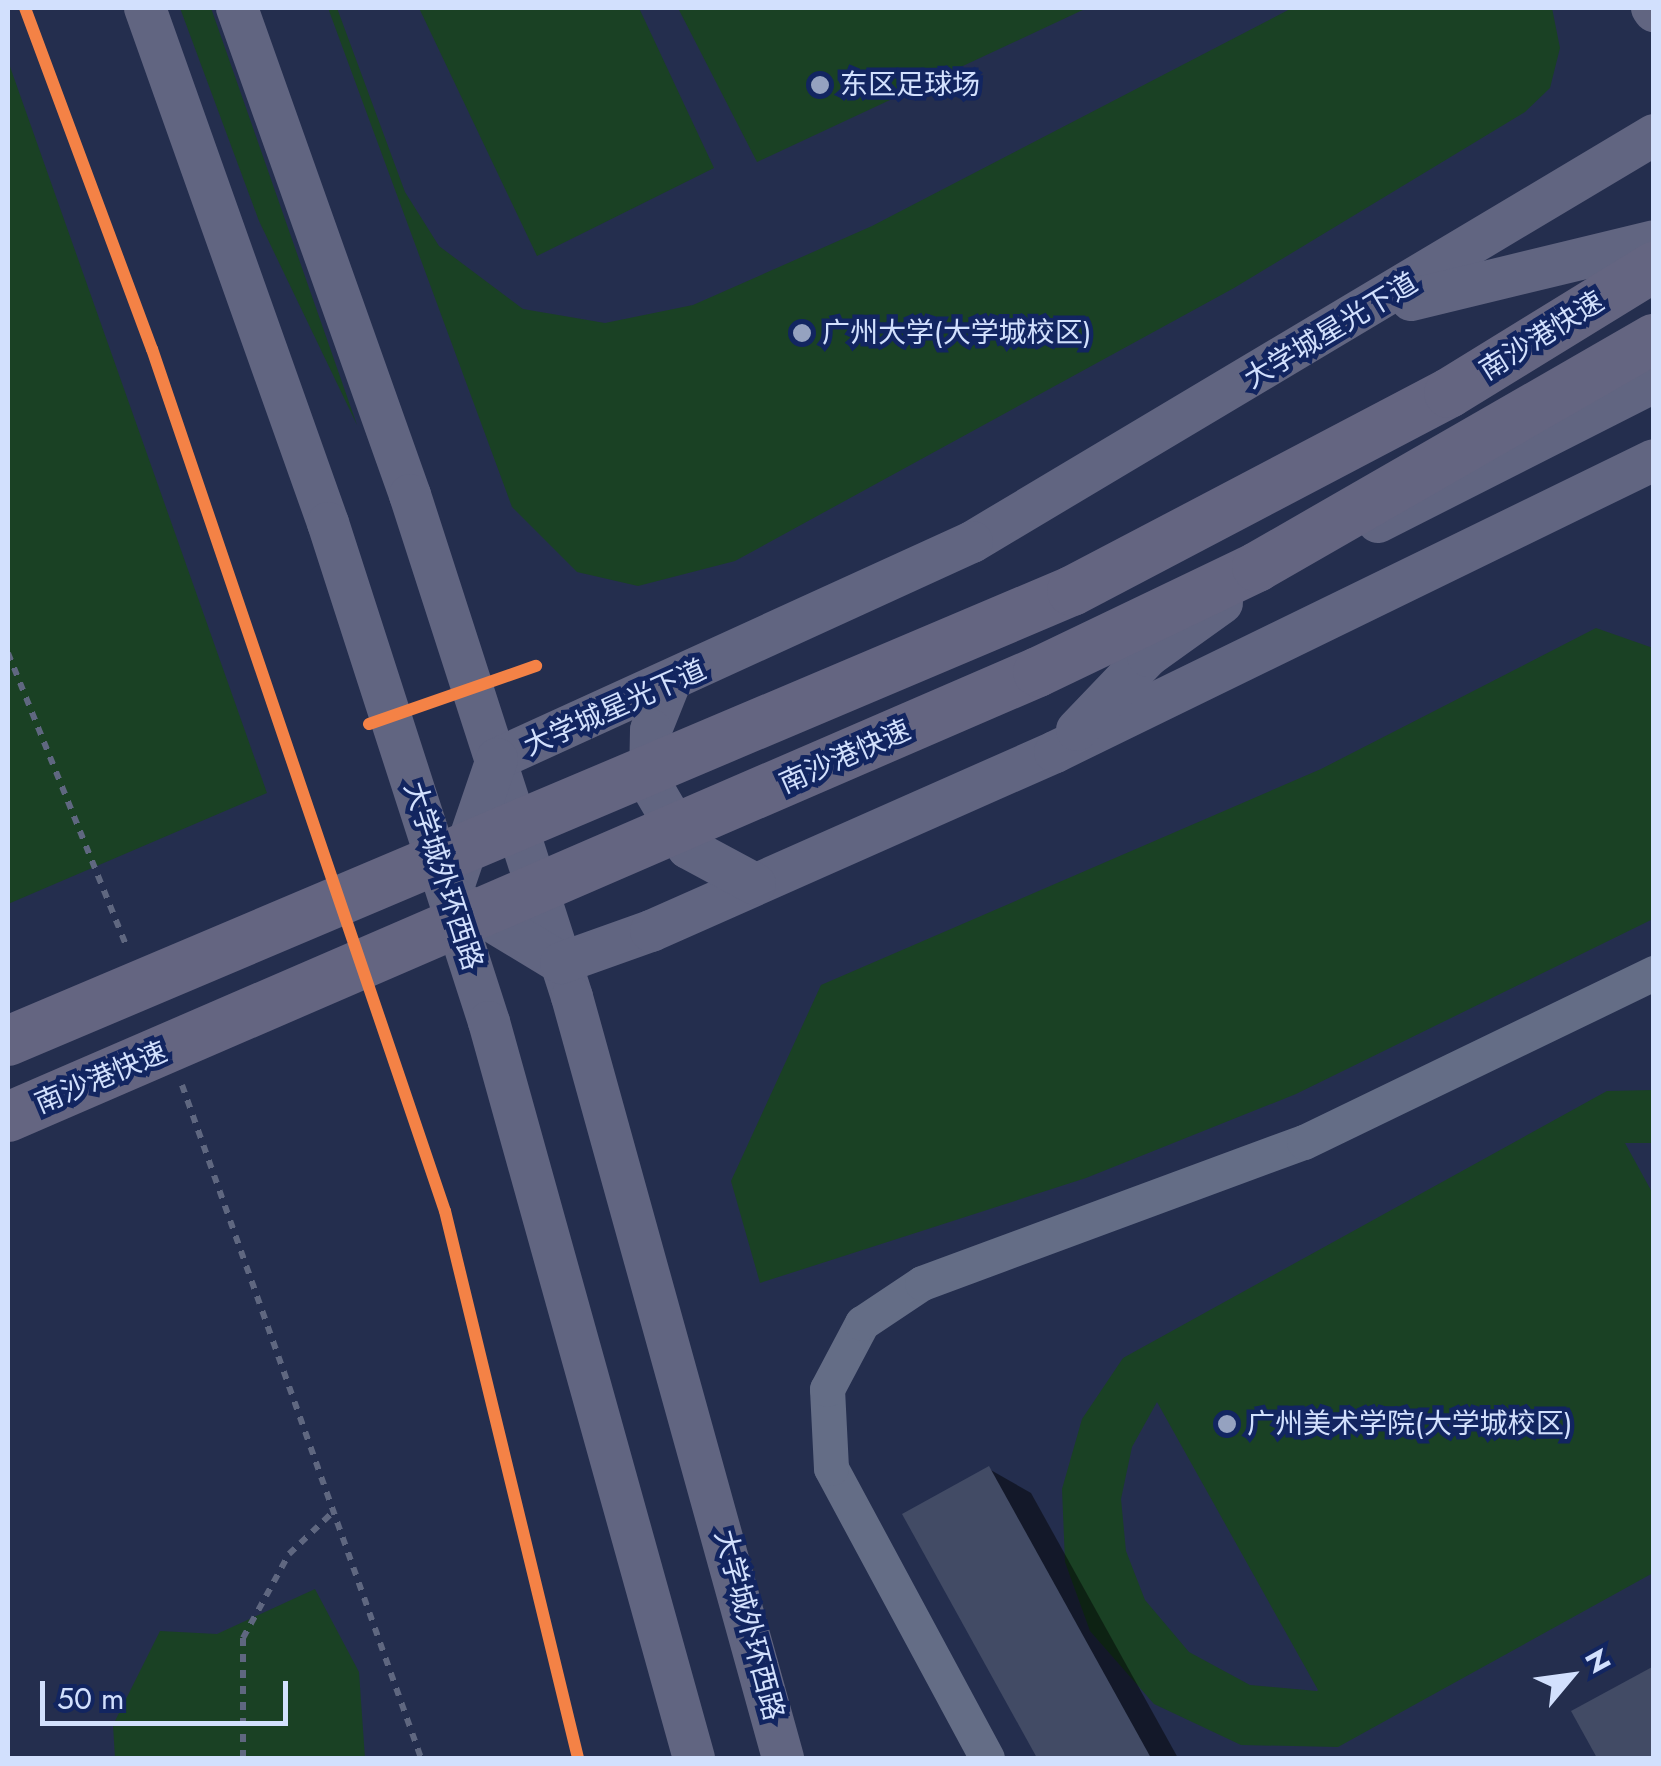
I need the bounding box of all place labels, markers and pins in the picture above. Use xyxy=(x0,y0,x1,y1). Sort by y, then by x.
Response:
place label: 东区足球场 xyxy=(840,68,980,102)
marker: 东区足球场 xyxy=(809,74,831,96)
place label: 广州大学(大学城校区) xyxy=(822,316,1091,350)
marker: 广州大学(大学城校区) xyxy=(791,322,813,344)
place label: 广州美术学院(大学城校区) xyxy=(1247,1407,1572,1441)
marker: 广州美术学院(大学城校区) xyxy=(1216,1413,1238,1435)

